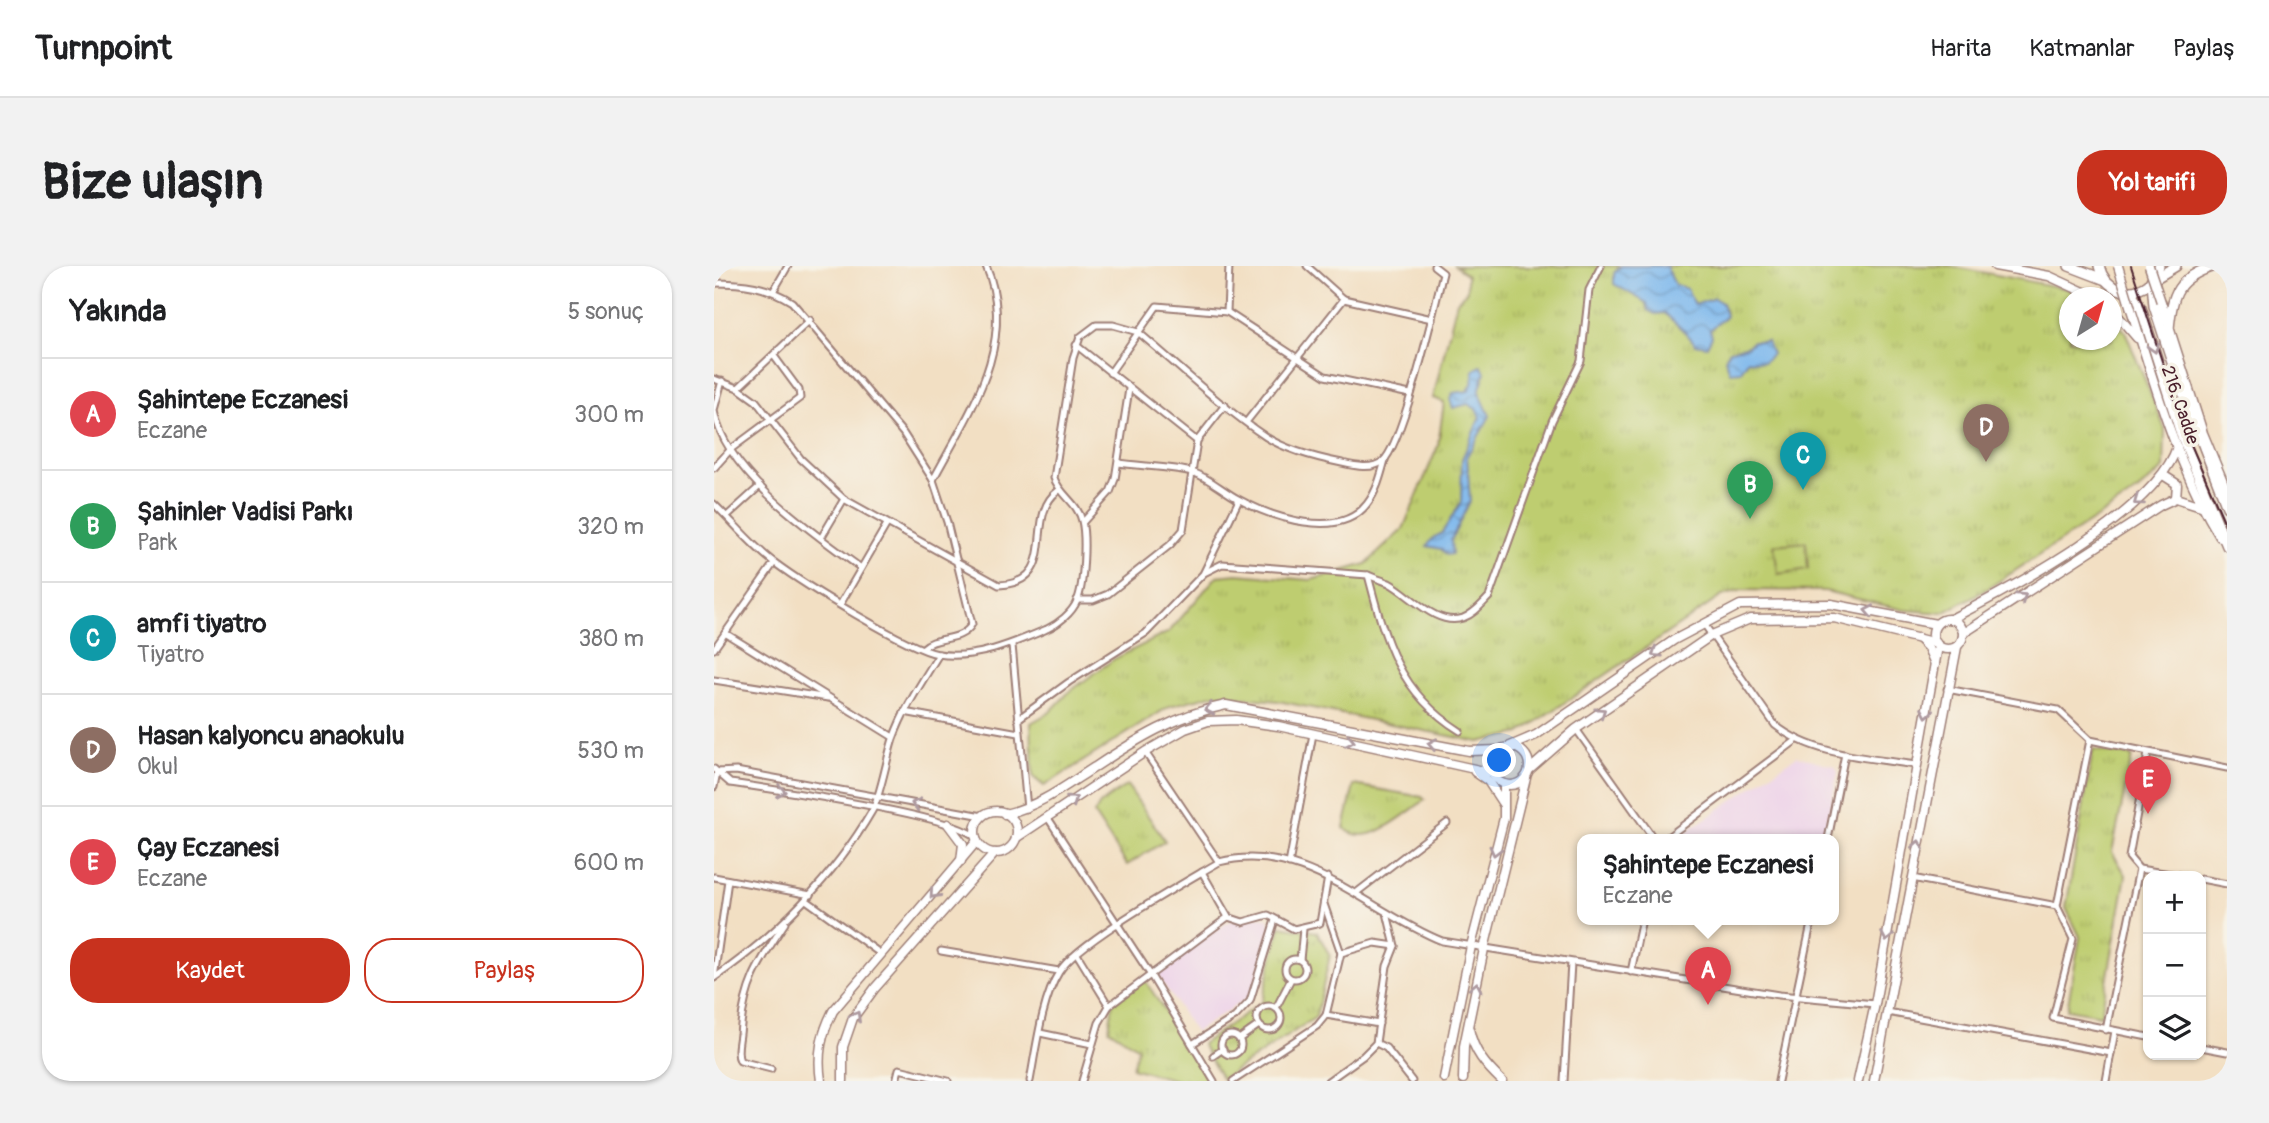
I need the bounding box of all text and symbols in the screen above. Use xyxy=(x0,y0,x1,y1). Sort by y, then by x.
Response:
text: Turnpoint xyxy=(35,28,172,69)
text: Harita xyxy=(1930,34,1991,63)
text: Katmanlar xyxy=(2029,34,2135,63)
text: Paylaş xyxy=(2173,34,2234,63)
button: Yol tarifi xyxy=(2077,150,2227,215)
text: Bize ulaşın xyxy=(42,152,263,213)
north arrow xyxy=(2059,287,2122,350)
text: Yakında xyxy=(70,293,166,330)
text: 5 sonuç xyxy=(568,297,644,326)
one-way arrow xyxy=(2145,342,2160,354)
street label: 216. Cadde xyxy=(2156,363,2204,447)
text: Şahintepe Eczanesi xyxy=(137,384,348,416)
text: A xyxy=(86,400,100,429)
text: 300 m xyxy=(574,400,644,429)
pin: D xyxy=(1963,404,2009,462)
text: Eczane xyxy=(137,416,207,445)
pin: C xyxy=(1780,432,1826,490)
pin: B xyxy=(1727,461,1773,519)
one-way arrow xyxy=(2133,493,2145,506)
text: Şahinler Vadisi Parkı xyxy=(137,496,353,528)
text: B xyxy=(86,512,100,541)
text: 320 m xyxy=(577,512,644,541)
text: Park xyxy=(137,528,177,557)
one-way arrow xyxy=(2014,592,2027,605)
one-way arrow xyxy=(1863,604,1875,619)
text: amfi tiyatro xyxy=(137,608,266,640)
text: C xyxy=(86,624,100,653)
text: 380 m xyxy=(578,624,644,653)
text: Tiyatro xyxy=(137,640,204,669)
one-way arrow xyxy=(1650,645,1663,658)
one-way arrow xyxy=(1203,700,1215,715)
one-way arrow xyxy=(1920,707,1935,719)
one-way arrow xyxy=(1593,708,1606,720)
text: Hasan kalyoncu anaokulu xyxy=(137,720,405,752)
one-way arrow xyxy=(1344,733,1356,748)
text: D xyxy=(86,736,100,765)
text: 530 m xyxy=(578,736,644,765)
one-way arrow xyxy=(1426,738,1438,753)
your location xyxy=(1482,743,1516,777)
text: Okul xyxy=(137,752,178,781)
pin: E xyxy=(2125,756,2171,814)
one-way arrow xyxy=(775,783,787,798)
one-way arrow xyxy=(1065,796,1078,808)
one-way arrow xyxy=(910,798,922,812)
text: Çay Eczanesi xyxy=(137,832,279,864)
popup xyxy=(1577,834,1839,925)
one-way arrow xyxy=(1910,839,1925,851)
one-way arrow xyxy=(1489,845,1503,857)
text: E xyxy=(87,848,99,877)
text: 600 m xyxy=(574,848,644,877)
text: Şahintepe Eczanesi xyxy=(1603,849,1813,881)
text: Eczane xyxy=(137,864,207,893)
map controls xyxy=(2143,871,2206,1060)
button: + xyxy=(2143,871,2206,934)
text: Eczane xyxy=(1603,881,1673,910)
one-way arrow xyxy=(930,886,942,899)
one-way arrow xyxy=(1880,931,1895,943)
button: − xyxy=(2143,934,2206,997)
button: Kaydet xyxy=(70,938,350,1003)
button: Paylaş xyxy=(364,938,644,1003)
pin: A xyxy=(1685,947,1731,1005)
one-way arrow xyxy=(1468,981,1483,993)
button: layers xyxy=(2143,997,2206,1060)
one-way arrow xyxy=(848,1010,861,1023)

